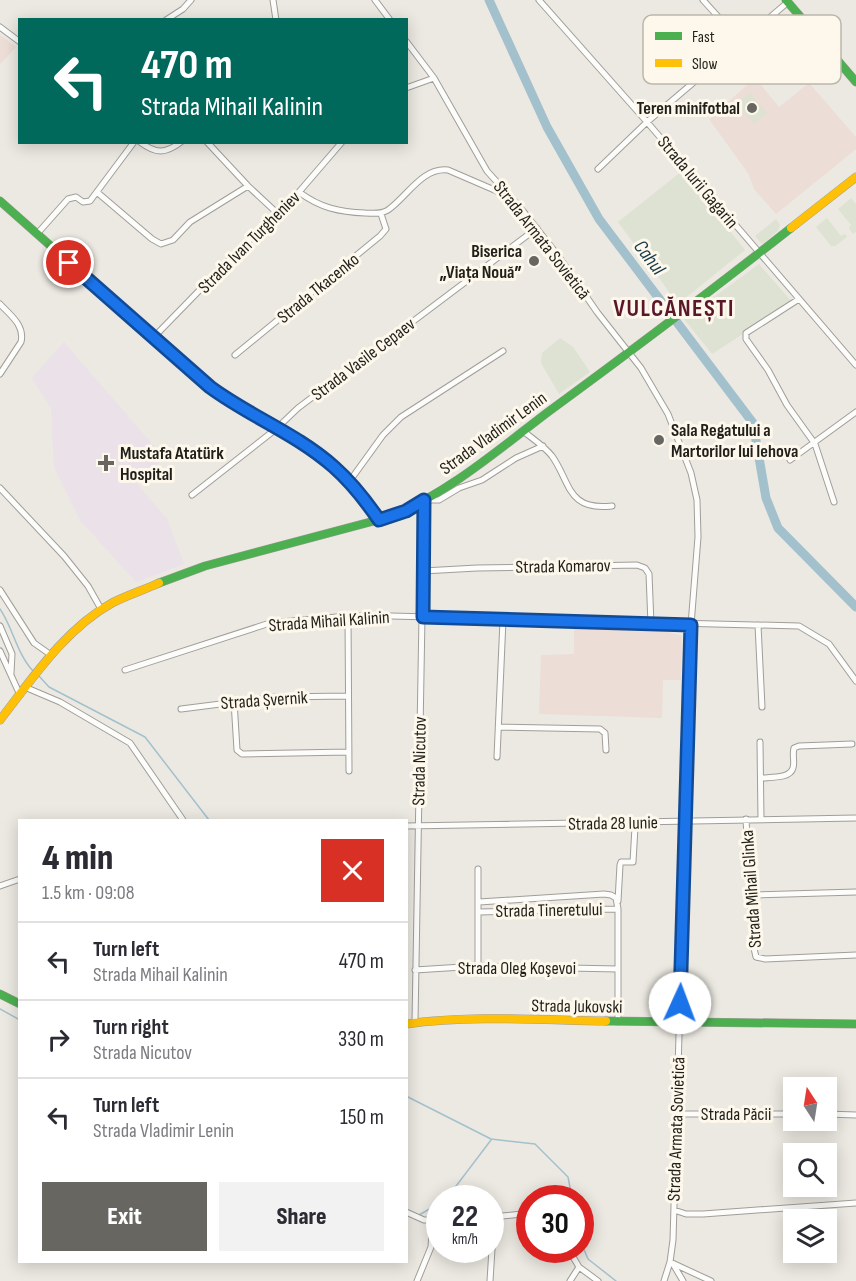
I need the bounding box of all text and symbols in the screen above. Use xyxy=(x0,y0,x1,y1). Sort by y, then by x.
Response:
legend xyxy=(643,15,841,84)
text: Fast xyxy=(692,28,715,47)
text: 470 m xyxy=(141,40,233,91)
icon: left xyxy=(42,42,120,120)
text: Slow xyxy=(692,55,717,74)
text: Strada Mihail Kalinin xyxy=(141,91,323,123)
place label: Teren minifotbal xyxy=(637,98,740,119)
marker: Teren minifotbal xyxy=(745,101,759,115)
street label: Strada Iurii Gagarin xyxy=(653,132,742,233)
street label: Strada Armata Sovietică xyxy=(489,177,594,304)
street label: Strada Ivan Turgheniev xyxy=(194,187,305,298)
water label: Cahul xyxy=(628,235,671,281)
pin xyxy=(43,237,94,288)
place label: Biserica „Viața Nouă” xyxy=(440,241,522,283)
icon: arrive xyxy=(52,246,85,279)
street label: Strada Tkacenko xyxy=(273,249,364,328)
marker: Biserica „Viața Nouă” xyxy=(527,254,541,268)
district label: VULCĂNEȘTI xyxy=(613,294,735,323)
street label: Strada Vasile Cepaev xyxy=(307,314,419,405)
street label: Strada Vladimir Lenin xyxy=(436,388,551,479)
place label: Sala Regatului a Martorilor lui Iehova xyxy=(671,420,798,462)
marker: Sala Regatului a Martorilor lui Iehova xyxy=(652,433,666,447)
place label: Mustafa Atatürk Hospital xyxy=(120,443,224,485)
marker: Mustafa Atatürk Hospital xyxy=(97,454,115,472)
street label: Strada Komarov xyxy=(515,555,611,578)
street label: Strada Mihail Kalinin xyxy=(268,607,390,636)
street label: Strada Șvernik xyxy=(220,687,308,714)
street label: Strada Nicutov xyxy=(408,716,431,806)
street label: Strada 28 Iunie xyxy=(568,812,658,835)
street label: Strada Mihail Glinka xyxy=(737,829,766,949)
text: 4 min xyxy=(42,837,113,880)
button: close xyxy=(321,839,384,902)
text: 1.5 km · 09:08 xyxy=(42,881,134,905)
street label: Strada Tineretului xyxy=(495,899,603,922)
text: Turn left xyxy=(93,936,159,963)
icon: left xyxy=(42,945,75,978)
text: 470 m xyxy=(339,948,384,975)
street label: Strada Oleg Koşevoi xyxy=(458,958,576,979)
text: Strada Mihail Kalinin xyxy=(93,963,228,987)
position arrow xyxy=(648,971,712,1035)
street label: Strada Jukovski xyxy=(531,995,623,1018)
text: Turn right xyxy=(93,1014,169,1041)
icon: right xyxy=(42,1023,75,1056)
text: 330 m xyxy=(338,1026,384,1053)
text: Strada Nicutov xyxy=(93,1041,192,1065)
street label: Strada Armata Sovietică xyxy=(663,1056,690,1202)
north arrow xyxy=(783,1077,837,1131)
map controls xyxy=(783,1077,837,1263)
text: Turn left xyxy=(93,1092,159,1119)
icon: left xyxy=(42,1101,75,1134)
text: 150 m xyxy=(340,1104,384,1131)
street label: Strada Păcii xyxy=(701,1104,771,1125)
text: Strada Vladimir Lenin xyxy=(93,1119,234,1143)
button: search xyxy=(783,1143,837,1197)
button: Exit xyxy=(42,1182,207,1251)
button: Share xyxy=(219,1182,384,1251)
speed limit sign: 30 xyxy=(516,1185,594,1263)
text: 22 xyxy=(452,1199,478,1235)
button: layers xyxy=(783,1209,837,1263)
text: km/h xyxy=(452,1230,478,1249)

